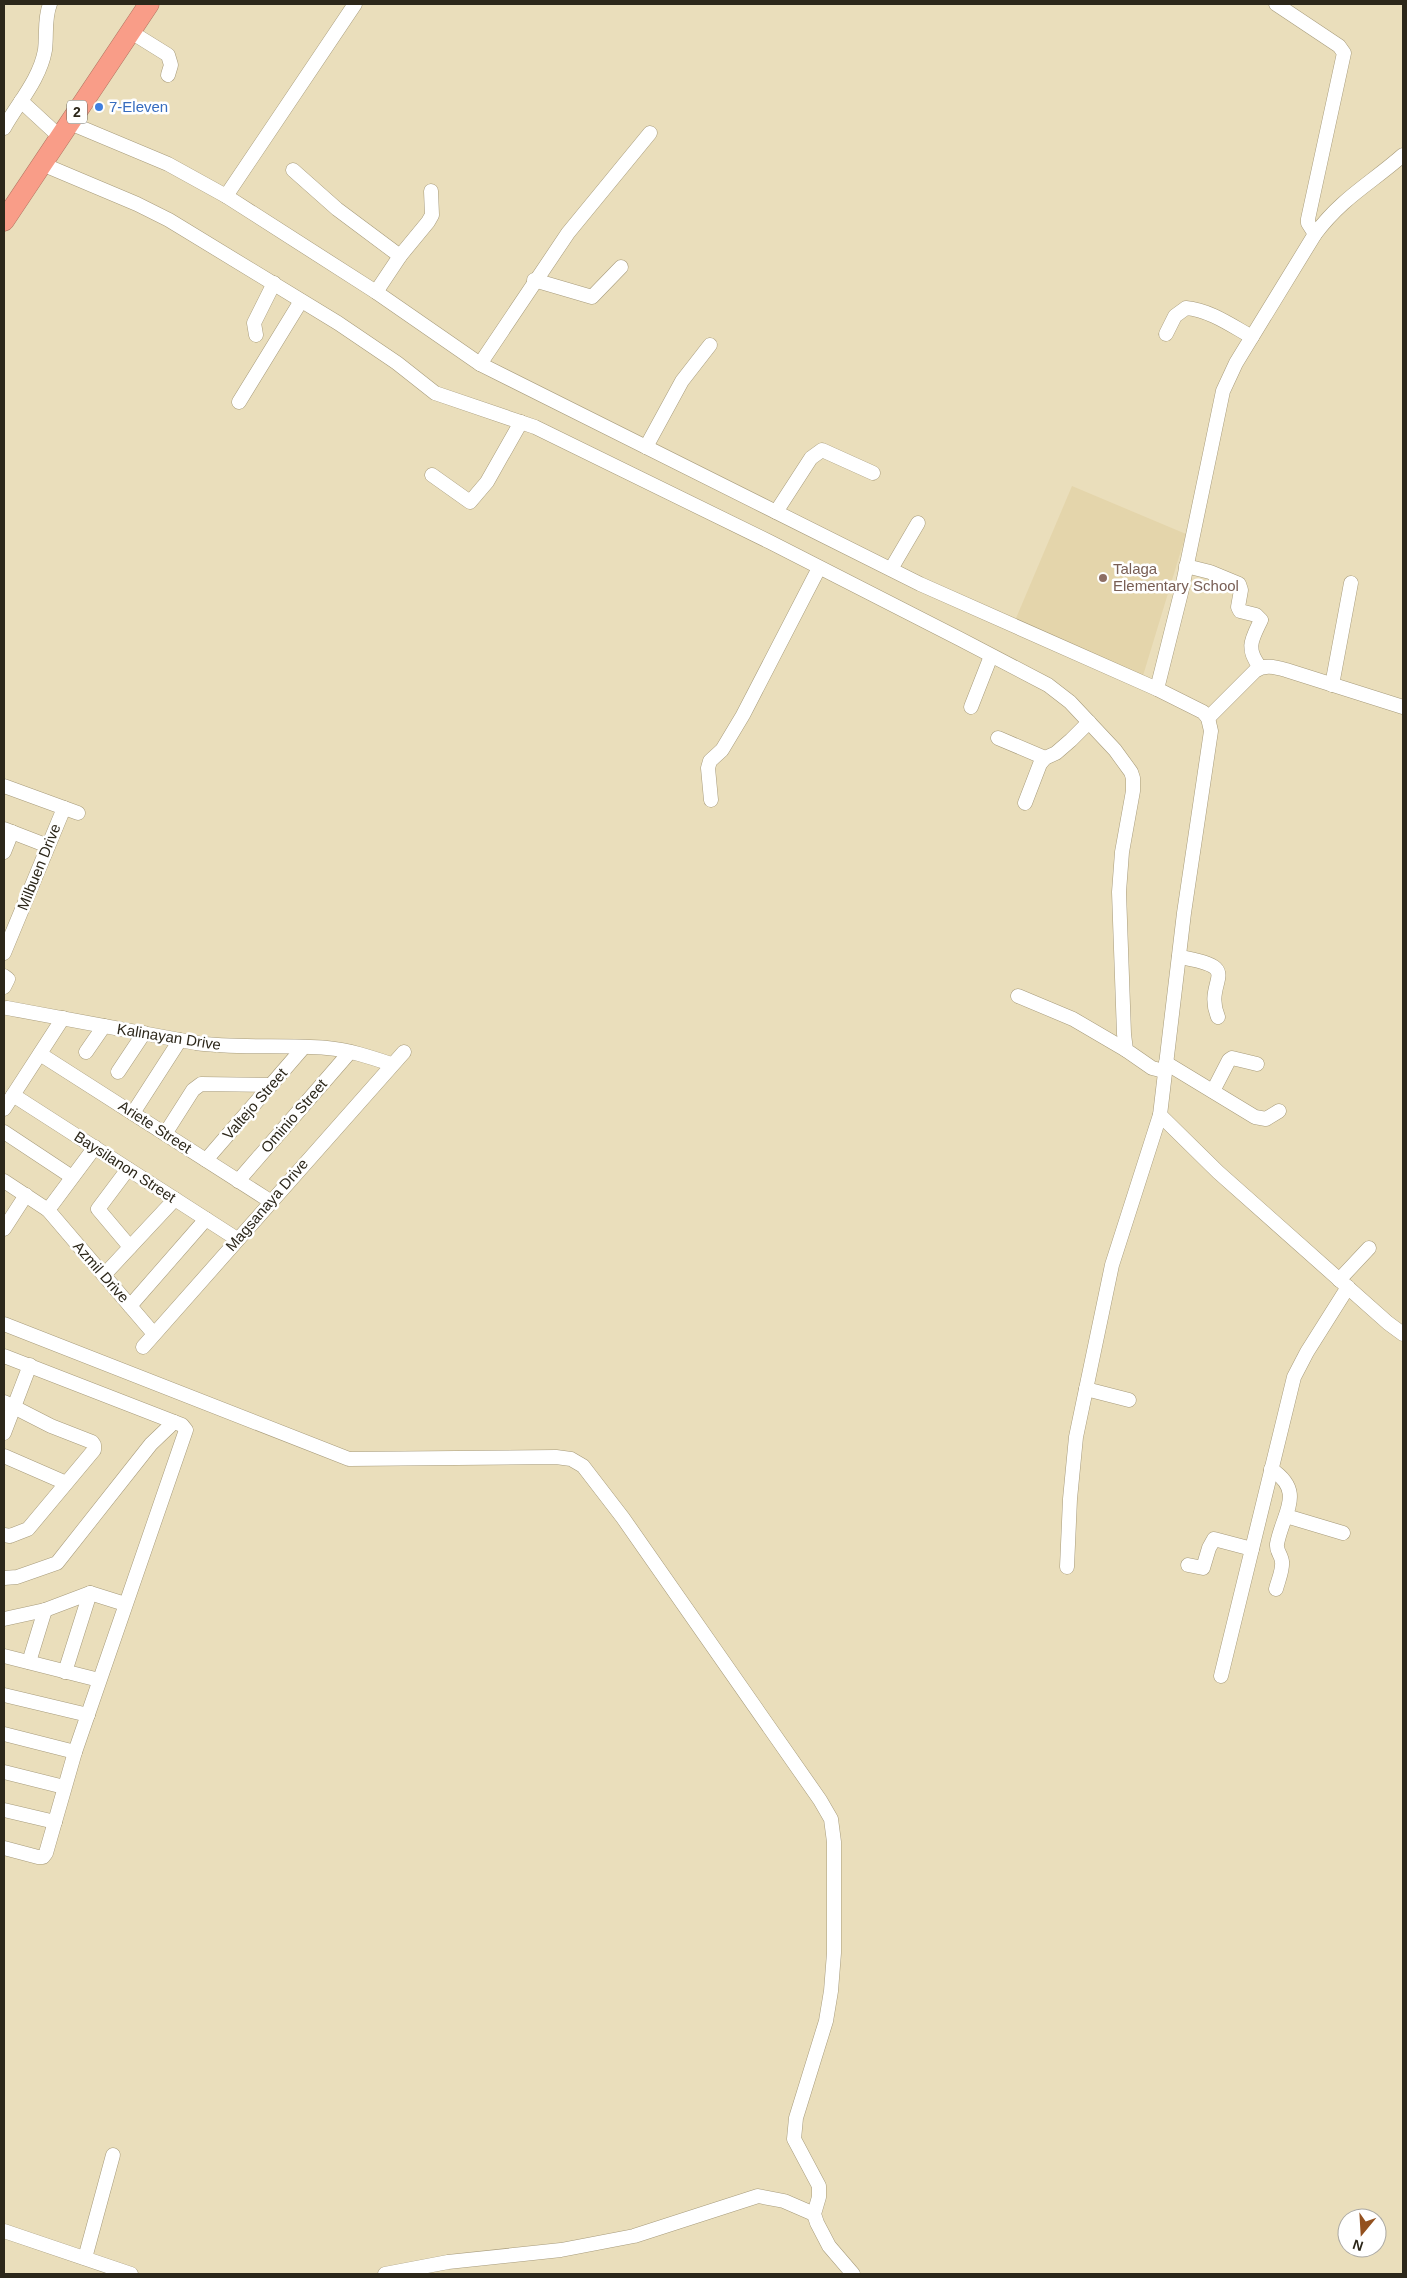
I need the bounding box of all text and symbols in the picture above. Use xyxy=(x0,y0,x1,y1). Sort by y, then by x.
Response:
place label: 7-Eleven xyxy=(109,98,168,115)
road number: 2 xyxy=(67,100,87,124)
marker: 7-Eleven xyxy=(93,101,105,113)
place label: Talaga Elementary School xyxy=(1113,560,1239,594)
marker: Talaga Elementary School xyxy=(1097,572,1109,584)
street label: Milbuen Drive xyxy=(13,821,64,913)
street label: Kalinayan Drive xyxy=(116,1020,222,1053)
street label: Valtejo Street xyxy=(219,1064,291,1143)
street label: Ominio Street xyxy=(257,1075,331,1156)
street label: Ariete Street xyxy=(116,1097,196,1157)
street label: Baysilanon Street xyxy=(71,1127,180,1206)
street label: Magsanaya Drive xyxy=(222,1155,311,1254)
street label: Azmil Drive xyxy=(70,1237,133,1306)
north arrow xyxy=(1337,2208,1387,2258)
text: N xyxy=(1351,2236,1365,2255)

